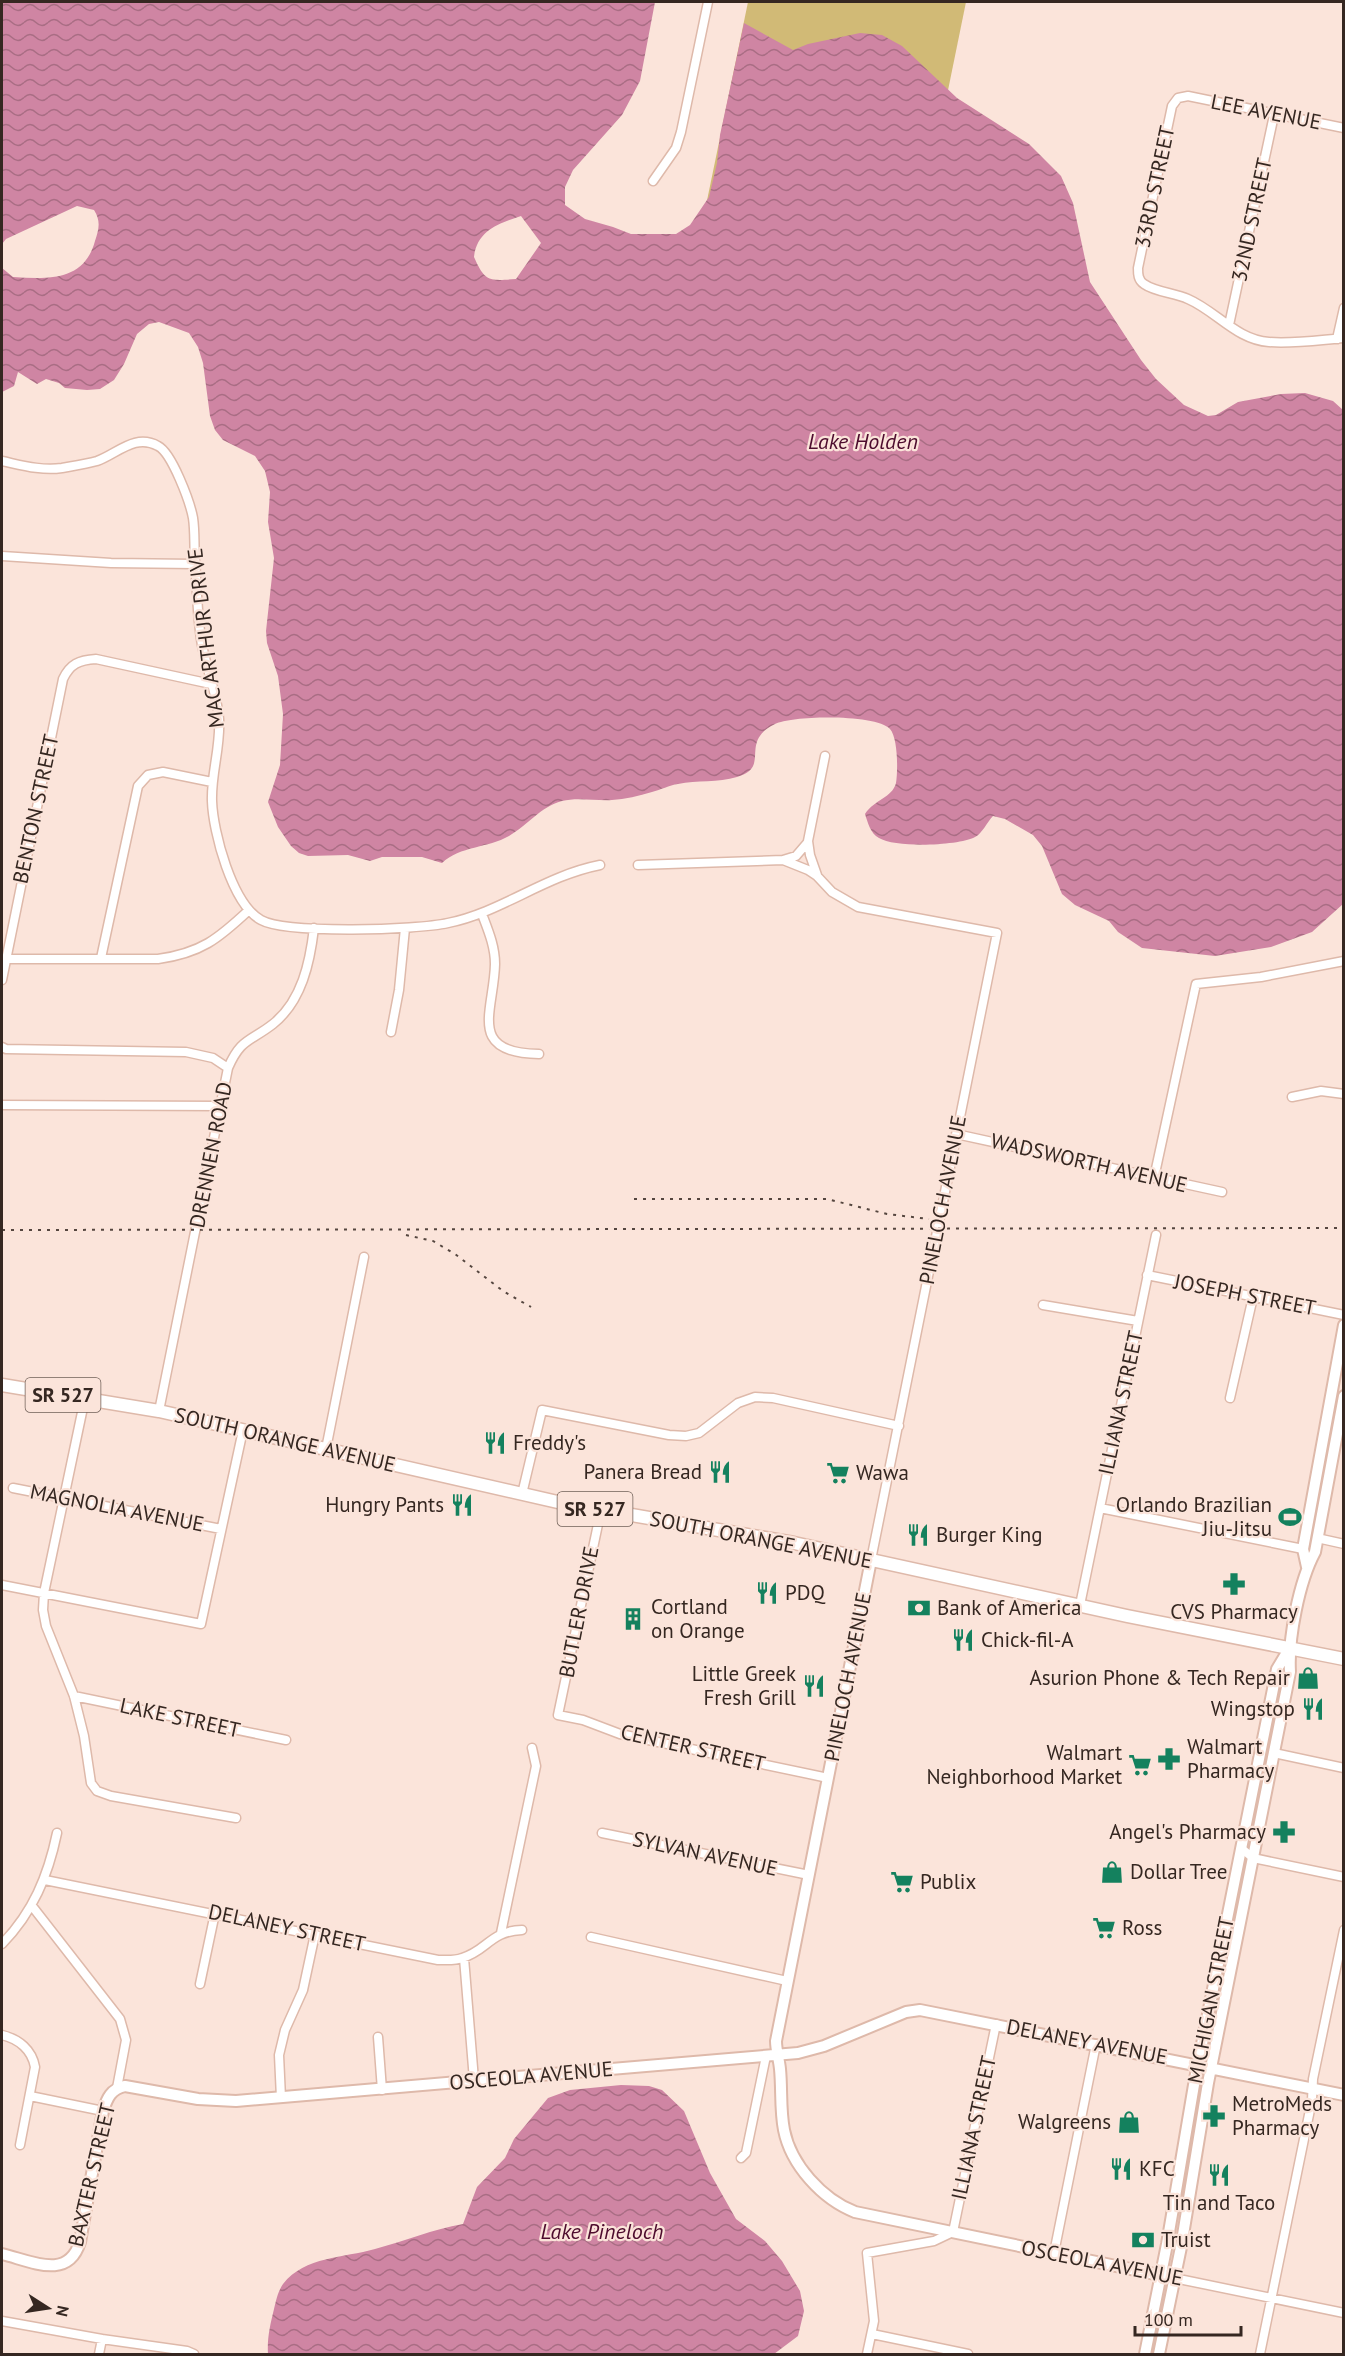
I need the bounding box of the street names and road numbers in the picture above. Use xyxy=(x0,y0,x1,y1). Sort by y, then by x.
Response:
street label: LEE AVENUE xyxy=(1209,88,1324,135)
street label: 33RD STREET xyxy=(1128,123,1181,250)
street label: 32ND STREET xyxy=(1225,155,1278,284)
street label: MAC ARTHUR DRIVE xyxy=(181,547,230,730)
street label: BENTON STREET xyxy=(7,731,65,886)
street label: DRENNEN ROAD xyxy=(183,1080,238,1230)
street label: PINELOCH AVENUE xyxy=(913,1113,972,1287)
street label: WADSWORTH AVENUE xyxy=(988,1127,1190,1198)
street label: JOSEPH STREET xyxy=(1171,1267,1319,1322)
street label: ILLIANA STREET xyxy=(1092,1328,1149,1478)
road number: SR 527 xyxy=(26,1378,100,1412)
street label: SOUTH ORANGE AVENUE xyxy=(172,1401,398,1478)
street label: MAGNOLIA AVENUE xyxy=(28,1477,206,1538)
road number: SR 527 xyxy=(558,1492,632,1526)
street label: SOUTH ORANGE AVENUE xyxy=(648,1505,875,1574)
street label: BUTLER DRIVE xyxy=(553,1544,604,1680)
street label: PINELOCH AVENUE xyxy=(818,1590,877,1764)
street label: LAKE STREET xyxy=(117,1692,243,1744)
street label: CENTER STREET xyxy=(618,1718,769,1777)
street label: SYLVAN AVENUE xyxy=(630,1825,780,1882)
street label: DELANEY STREET xyxy=(206,1898,368,1957)
street label: MICHIGAN STREET xyxy=(1181,1914,1240,2086)
street label: DELANEY AVENUE xyxy=(1004,2013,1170,2070)
street label: ILLIANA STREET xyxy=(945,2053,1002,2203)
street label: OSCEOLA AVENUE xyxy=(448,2055,614,2096)
street label: BAXTER STREET xyxy=(62,2100,121,2249)
street label: OSCEOLA AVENUE xyxy=(1019,2234,1185,2291)

